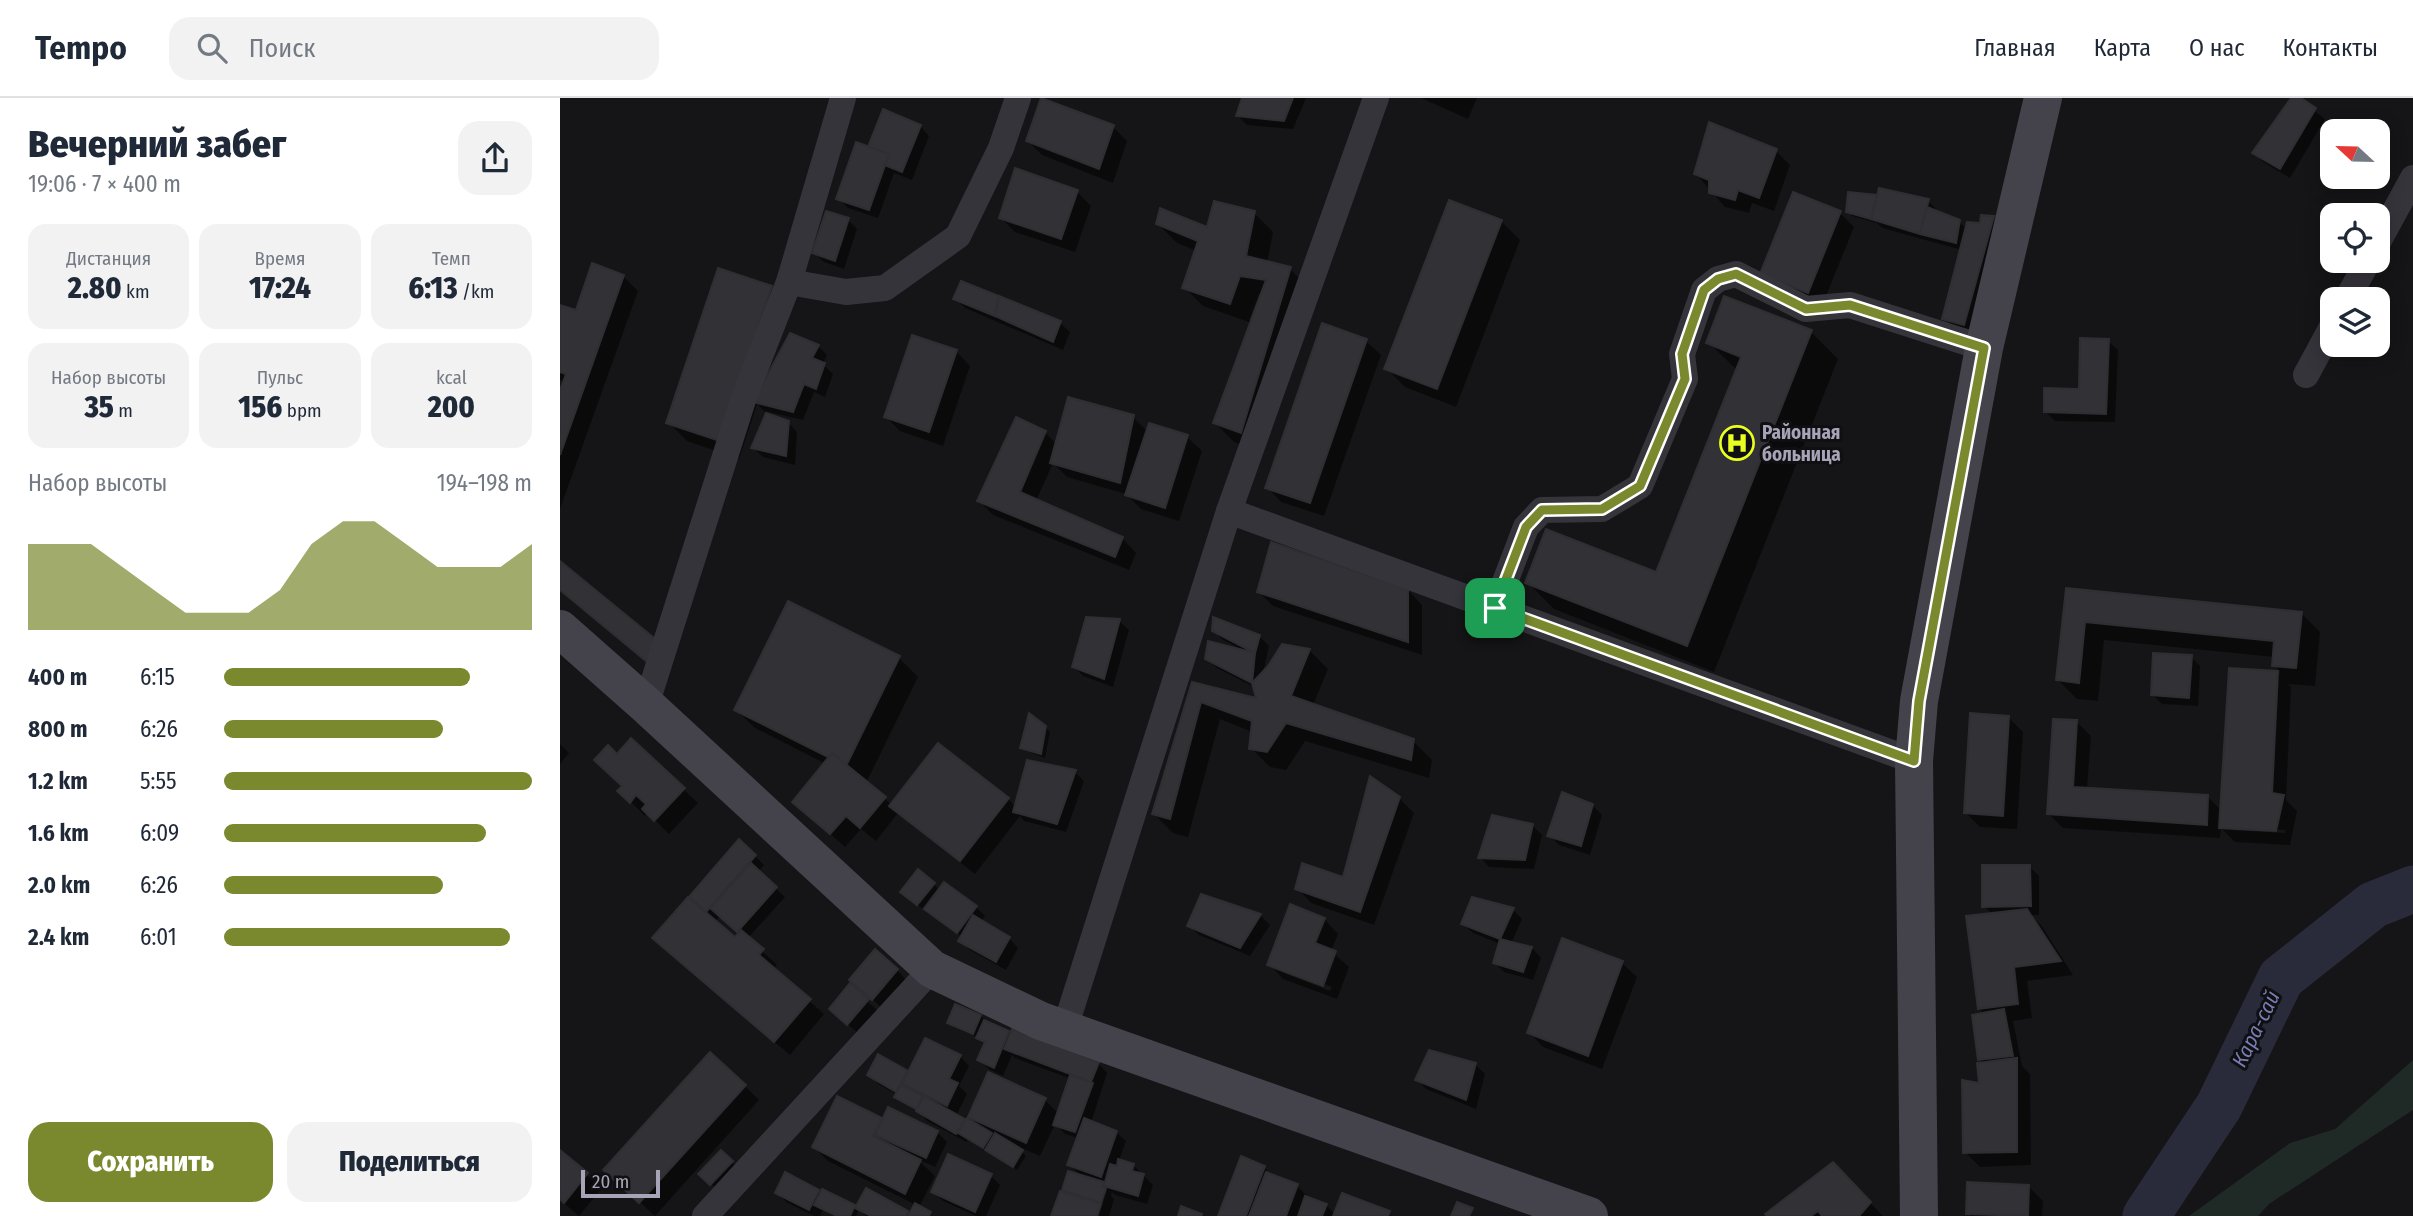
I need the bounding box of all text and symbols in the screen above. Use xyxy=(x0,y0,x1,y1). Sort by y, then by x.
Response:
search box xyxy=(169,17,659,80)
text: Tempo xyxy=(35,28,127,68)
icon: search xyxy=(193,29,231,67)
text: Поиск xyxy=(249,33,315,64)
text: Главная xyxy=(1974,34,2056,62)
text: Карта xyxy=(2094,34,2151,62)
text: О нас xyxy=(2189,34,2244,62)
text: Контакты xyxy=(2282,34,2378,62)
north arrow xyxy=(2320,119,2390,189)
map controls xyxy=(2320,119,2390,357)
text: Вечерний забег xyxy=(28,121,286,167)
button: share xyxy=(458,121,532,195)
text: 19:06 · 7 × 400 m xyxy=(28,170,181,198)
button: locate xyxy=(2320,203,2390,273)
text: Дистанция xyxy=(66,247,151,270)
text: Время xyxy=(255,247,305,270)
text: Темп xyxy=(432,247,471,270)
text: 2.80 xyxy=(68,270,122,306)
text: 17:24 xyxy=(249,270,311,306)
text: 6:13 xyxy=(408,270,458,306)
text: km xyxy=(122,280,150,303)
text: /km xyxy=(458,280,494,303)
button: layers xyxy=(2320,287,2390,357)
text: Набор высоты xyxy=(51,366,166,389)
text: Пульс xyxy=(257,366,303,389)
text: kcal xyxy=(436,366,467,389)
text: 35 xyxy=(84,389,114,425)
text: 156 xyxy=(238,389,282,425)
text: 200 xyxy=(428,389,475,425)
text: m xyxy=(114,399,133,422)
text: bpm xyxy=(282,399,322,422)
place label: Районная больница xyxy=(1762,421,1841,466)
hospital icon: Районная больница xyxy=(1718,424,1756,462)
text: Набор высоты xyxy=(28,469,167,497)
text: 194–198 m xyxy=(437,469,532,497)
pin xyxy=(1465,578,1525,638)
icon: arrive xyxy=(1476,589,1514,627)
text: 400 m xyxy=(28,663,87,691)
text: 6:15 xyxy=(140,663,175,691)
text: 800 m xyxy=(28,715,88,743)
text: 6:26 xyxy=(140,715,178,743)
text: 1.2 km xyxy=(28,767,88,795)
text: 5:55 xyxy=(140,767,177,795)
text: 1.6 km xyxy=(28,819,89,847)
text: 6:09 xyxy=(140,819,179,847)
text: 2.0 km xyxy=(28,871,90,899)
text: 6:26 xyxy=(140,871,178,899)
text: 2.4 km xyxy=(28,923,89,951)
text: 6:01 xyxy=(140,923,177,951)
water label: Кара-сай xyxy=(2226,987,2286,1071)
button: Сохранить xyxy=(28,1122,273,1202)
button: Поделиться xyxy=(287,1122,532,1202)
scale bar xyxy=(581,1167,660,1199)
text: 20 m xyxy=(592,1170,629,1193)

